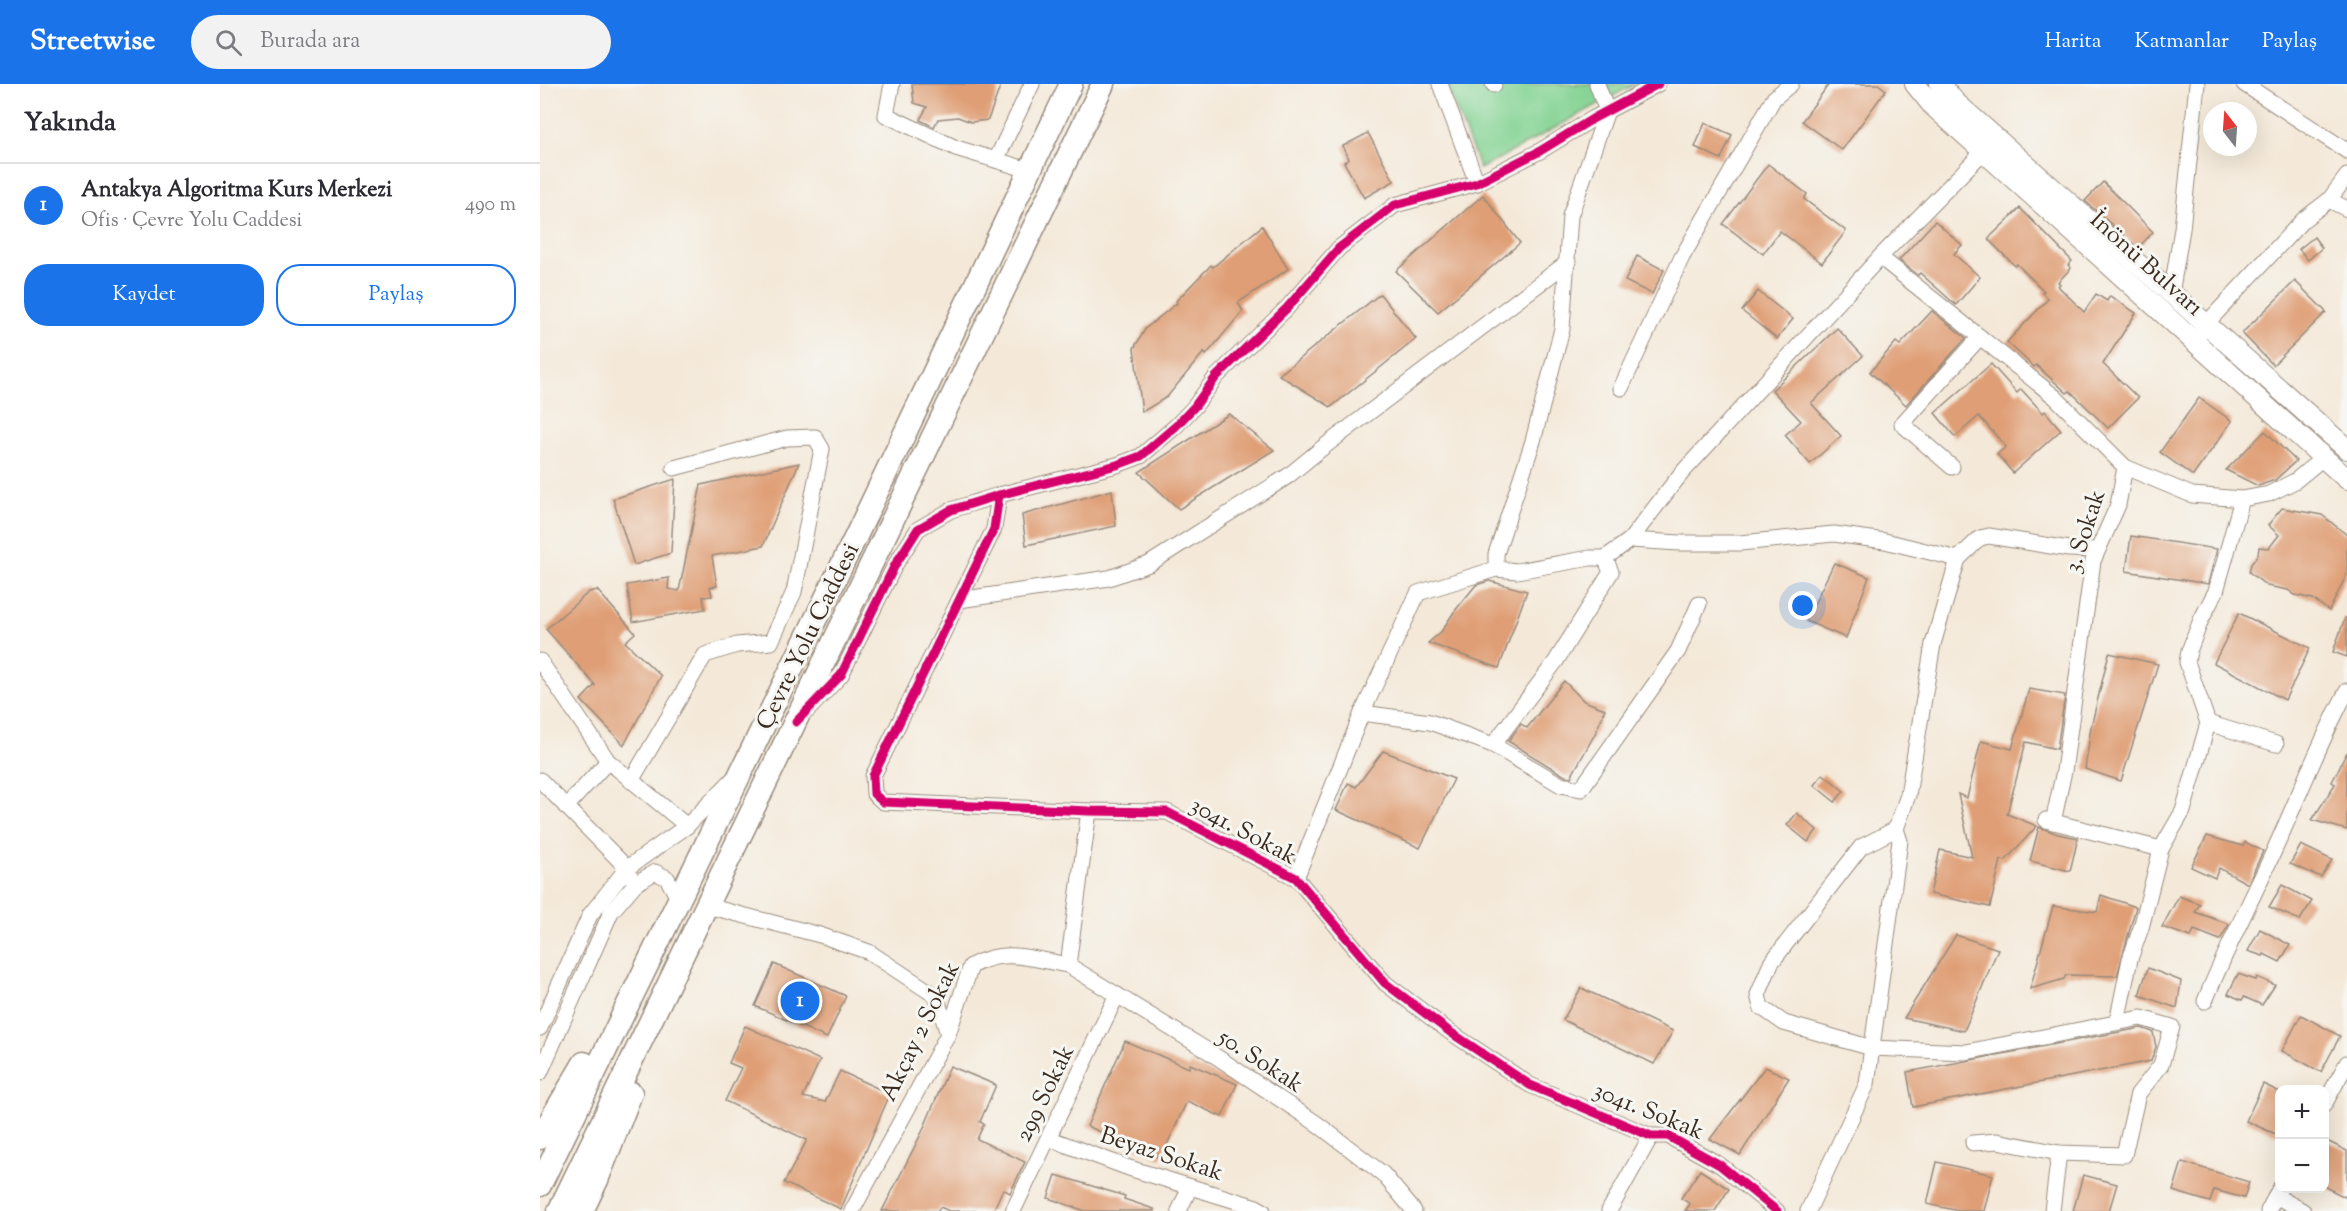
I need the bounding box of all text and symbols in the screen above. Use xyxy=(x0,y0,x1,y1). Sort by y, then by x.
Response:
search box xyxy=(191,15,611,69)
text: Streetwise xyxy=(30,22,155,62)
icon: search xyxy=(212,26,245,59)
text: Burada ara xyxy=(260,26,360,58)
text: Harita xyxy=(2045,27,2101,57)
text: Katmanlar xyxy=(2134,27,2229,57)
text: Paylaş xyxy=(2262,27,2317,57)
north arrow xyxy=(2203,102,2257,156)
text: Yakında xyxy=(24,105,116,142)
text: Antakya Algoritma Kurs Merkezi xyxy=(81,175,392,207)
text: 1 xyxy=(40,191,47,220)
text: 490 m xyxy=(465,191,516,220)
street label: İnönü Bulvarı xyxy=(2081,204,2210,325)
text: Ofis · Çevre Yolu Caddesi xyxy=(81,207,302,236)
button: Kaydet xyxy=(24,264,264,326)
button: Paylaş xyxy=(276,264,516,326)
street label: 3. Sokak xyxy=(2057,486,2115,577)
street label: Çevre Yolu Caddesi xyxy=(749,537,869,736)
your location xyxy=(1788,591,1817,620)
street label: 3041. Sokak xyxy=(1183,789,1303,874)
street label: Akçay 2 Sokak xyxy=(872,956,969,1107)
pin: 1 xyxy=(780,978,820,1024)
street label: 50. Sokak xyxy=(1209,1020,1309,1102)
street label: 299 Sokak xyxy=(1008,1040,1084,1148)
street label: 3041. Sokak xyxy=(1588,1074,1709,1150)
map controls xyxy=(2275,1085,2329,1193)
button: + xyxy=(2275,1085,2329,1139)
street label: Beyaz Sokak xyxy=(1095,1119,1227,1191)
button: − xyxy=(2275,1139,2329,1193)

